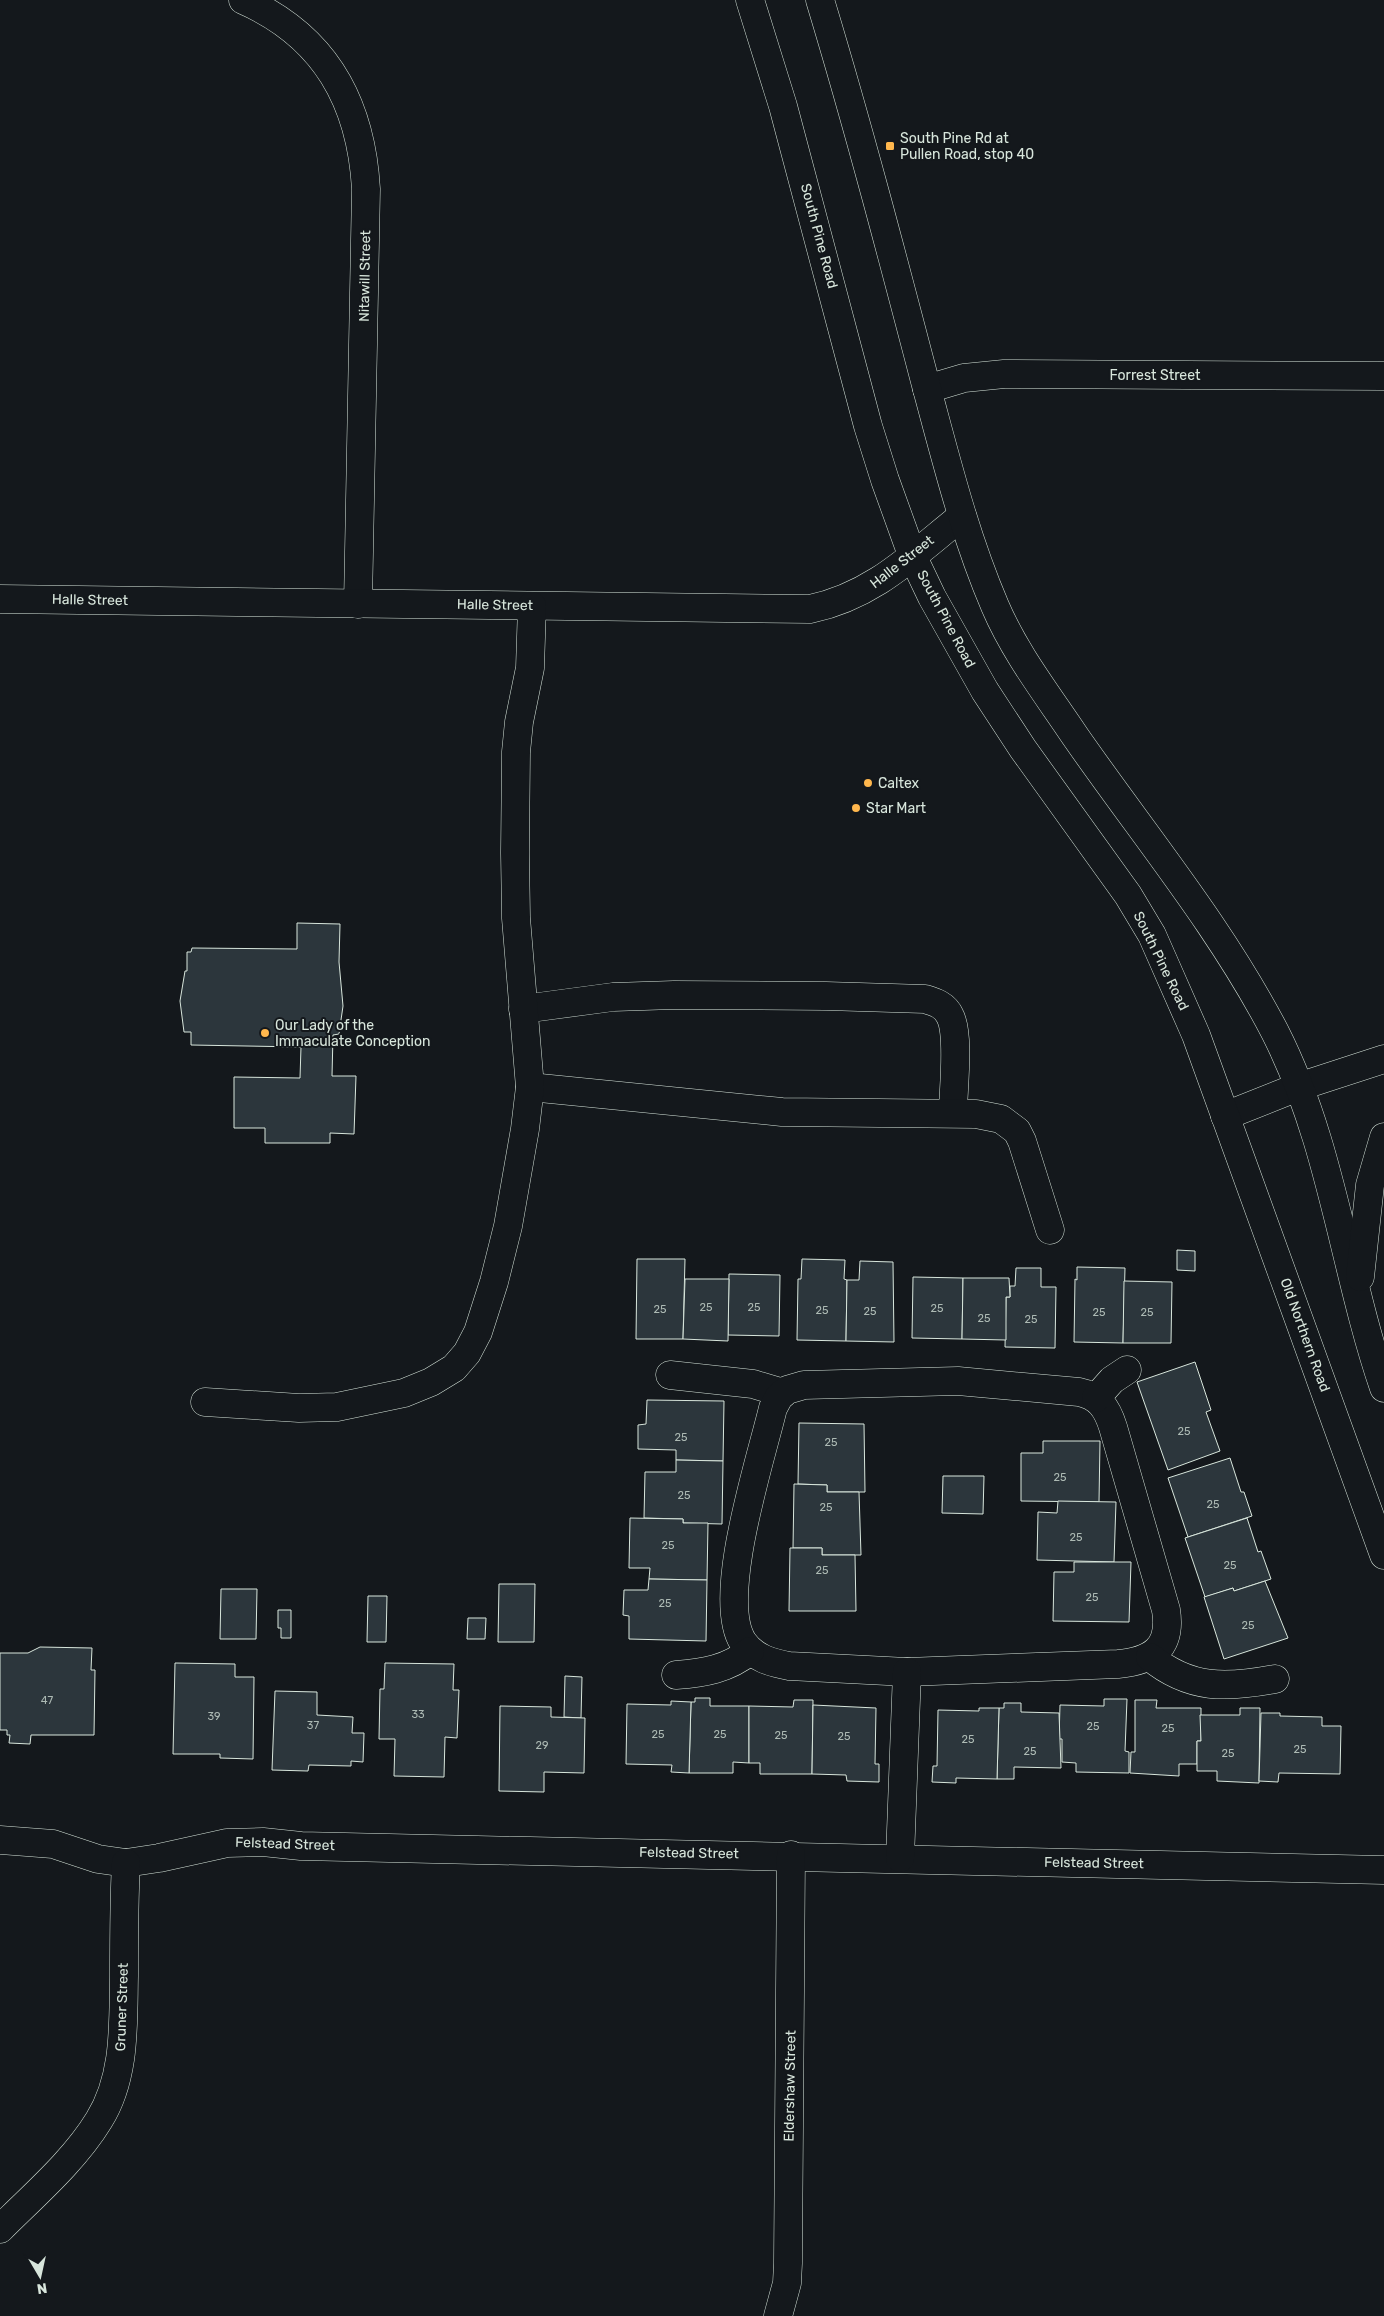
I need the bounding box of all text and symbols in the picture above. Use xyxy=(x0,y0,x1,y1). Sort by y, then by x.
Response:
place label: South Pine Rd at Pullen Road, stop 40 xyxy=(900,130,1034,163)
marker: South Pine Rd at Pullen Road, stop 40 xyxy=(884,140,896,152)
street label: South Pine Road xyxy=(797,182,841,290)
street label: Nitawill Street xyxy=(356,230,374,322)
street label: Forrest Street xyxy=(1110,367,1201,384)
street label: Halle Street xyxy=(867,532,938,592)
street label: South Pine Road xyxy=(913,567,979,671)
street label: Halle Street xyxy=(52,591,129,609)
street label: Halle Street xyxy=(457,596,534,614)
place label: Caltex xyxy=(878,775,920,792)
marker: Caltex xyxy=(862,777,874,789)
place label: Star Mart xyxy=(866,800,927,817)
marker: Star Mart xyxy=(850,802,862,814)
street label: South Pine Road xyxy=(1130,909,1192,1013)
place label: Our Lady of the Immaculate Conception xyxy=(275,1017,430,1050)
marker: Our Lady of the Immaculate Conception xyxy=(259,1027,271,1039)
street label: Old Northern Road xyxy=(1276,1276,1334,1394)
house number: 25 xyxy=(700,1301,713,1314)
house number: 25 xyxy=(748,1301,761,1314)
house number: 25 xyxy=(931,1302,944,1315)
house number: 25 xyxy=(654,1303,667,1316)
house number: 25 xyxy=(816,1304,829,1317)
house number: 25 xyxy=(864,1305,877,1318)
house number: 25 xyxy=(1093,1306,1106,1319)
house number: 25 xyxy=(1141,1306,1154,1319)
house number: 25 xyxy=(978,1312,991,1325)
house number: 25 xyxy=(1025,1313,1038,1326)
house number: 25 xyxy=(1178,1425,1191,1438)
house number: 25 xyxy=(675,1431,688,1444)
house number: 25 xyxy=(825,1436,838,1449)
house number: 25 xyxy=(1054,1471,1067,1484)
house number: 25 xyxy=(678,1489,691,1502)
house number: 25 xyxy=(1207,1498,1220,1511)
house number: 25 xyxy=(820,1501,833,1514)
house number: 25 xyxy=(1070,1531,1083,1544)
house number: 25 xyxy=(662,1539,675,1552)
house number: 25 xyxy=(1224,1559,1237,1572)
house number: 25 xyxy=(816,1564,829,1577)
house number: 25 xyxy=(1086,1591,1099,1604)
house number: 25 xyxy=(659,1597,672,1610)
house number: 25 xyxy=(1242,1619,1255,1632)
house number: 47 xyxy=(41,1694,53,1707)
house number: 33 xyxy=(411,1708,425,1721)
house number: 39 xyxy=(207,1710,221,1723)
house number: 37 xyxy=(307,1719,319,1732)
house number: 25 xyxy=(1087,1720,1100,1733)
house number: 25 xyxy=(1162,1722,1175,1735)
house number: 25 xyxy=(652,1728,665,1741)
house number: 25 xyxy=(714,1728,727,1741)
house number: 25 xyxy=(775,1729,788,1742)
house number: 25 xyxy=(838,1730,851,1743)
house number: 25 xyxy=(962,1733,975,1746)
house number: 29 xyxy=(536,1739,548,1752)
house number: 25 xyxy=(1294,1743,1307,1756)
house number: 25 xyxy=(1024,1745,1037,1758)
house number: 25 xyxy=(1222,1747,1235,1760)
street label: Felstead Street xyxy=(235,1834,336,1854)
street label: Felstead Street xyxy=(639,1844,739,1862)
street label: Felstead Street xyxy=(1044,1854,1144,1872)
street label: Gruner Street xyxy=(112,1962,132,2052)
street label: Eldershaw Street xyxy=(781,2030,799,2142)
north arrow xyxy=(15,2251,65,2301)
text: N xyxy=(36,2279,48,2298)

